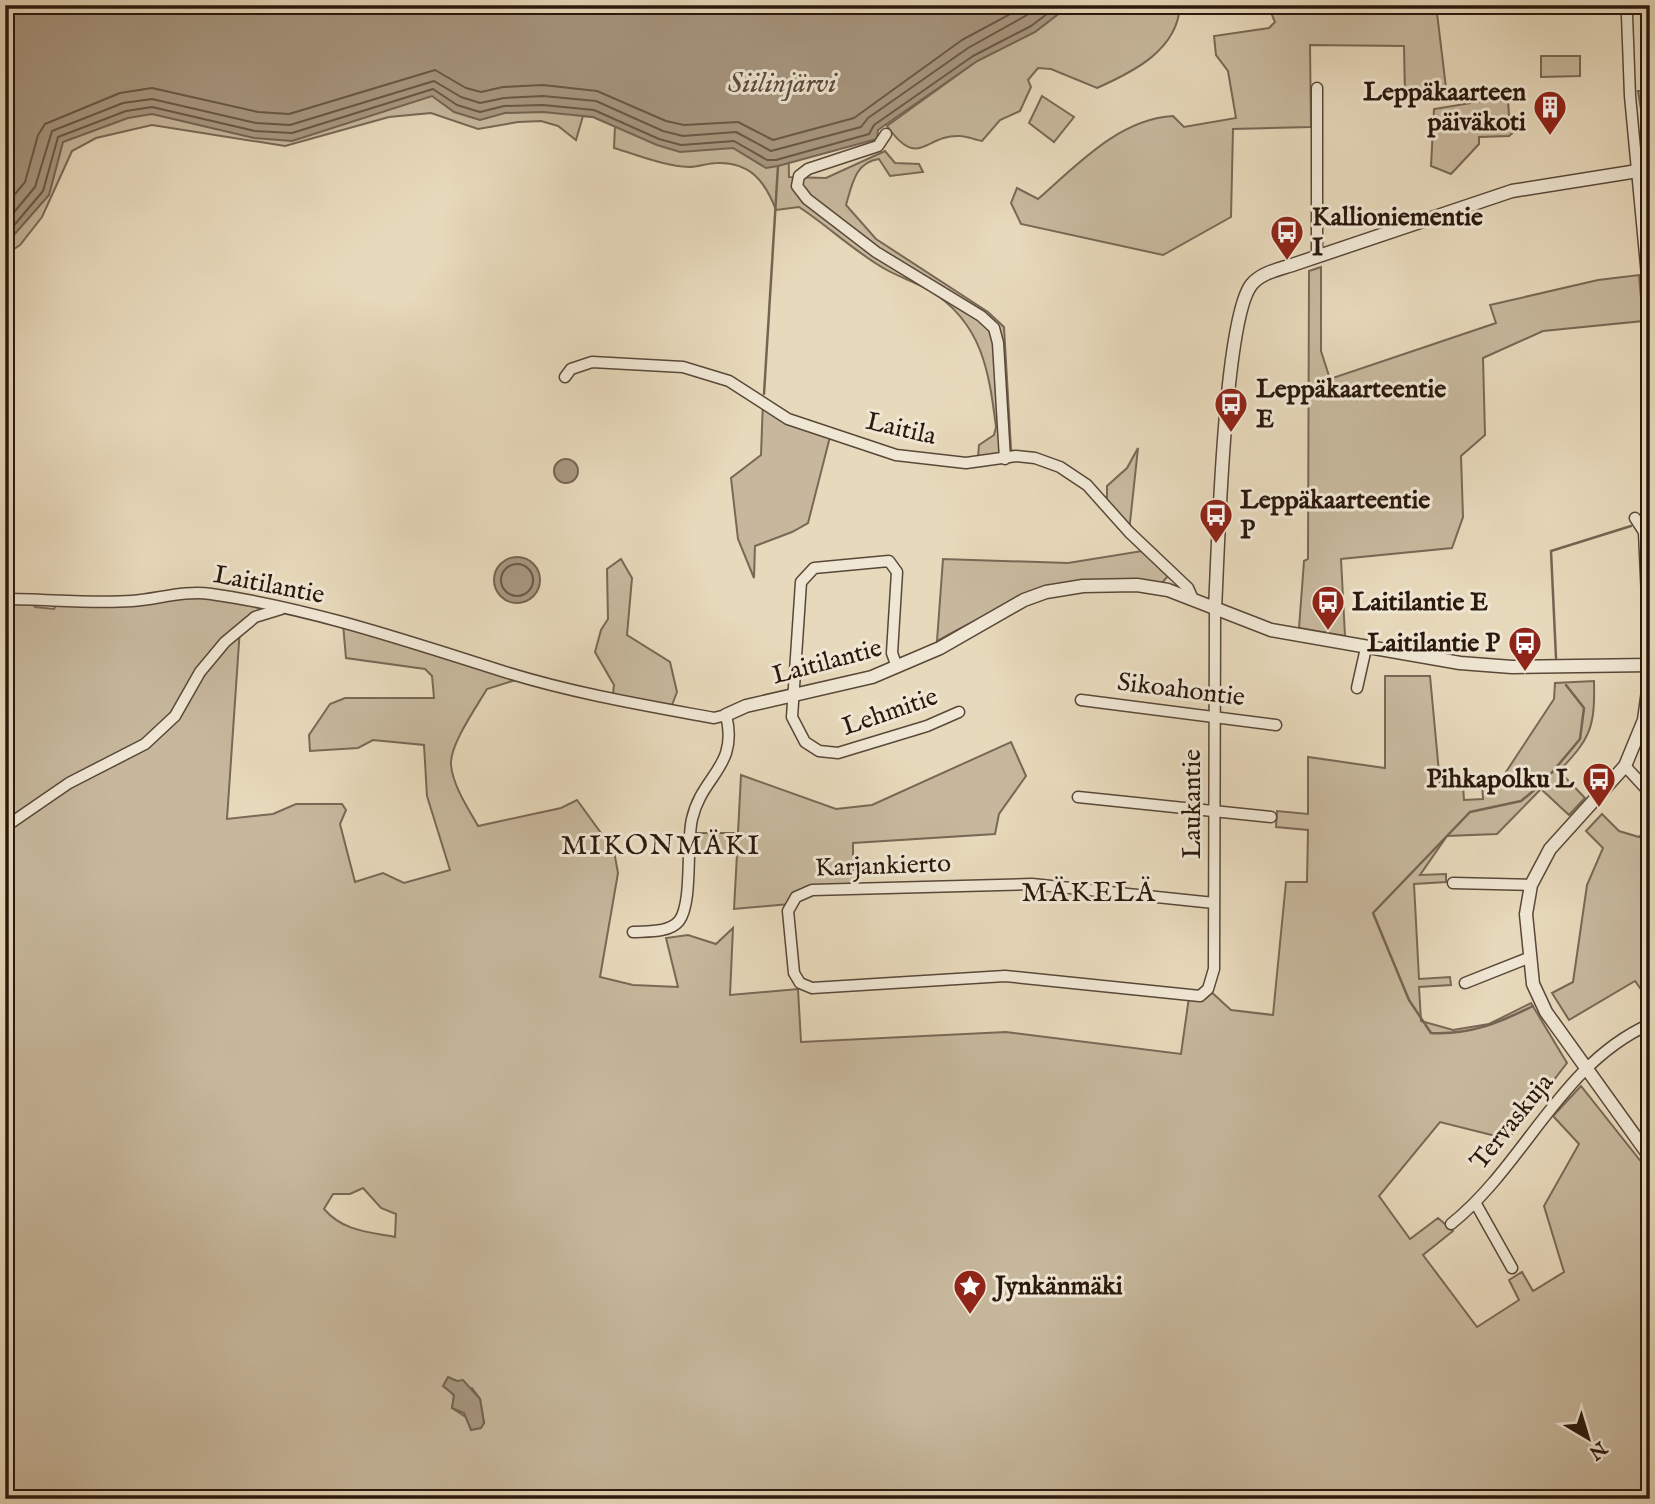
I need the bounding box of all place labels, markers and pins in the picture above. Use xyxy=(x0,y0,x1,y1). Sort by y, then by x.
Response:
place label: Leppäkaarteen päiväkoti xyxy=(1363,76,1526,139)
building icon: Leppäkaarteen päiväkoti xyxy=(1531,88,1569,137)
place label: Kallioniementie I xyxy=(1312,201,1483,264)
bus stop icon: Kallioniementie I xyxy=(1268,213,1306,262)
place label: Leppäkaarteentie E xyxy=(1256,373,1446,436)
bus stop icon: Leppäkaarteentie E xyxy=(1212,385,1250,434)
place label: Leppäkaarteentie P xyxy=(1240,484,1430,547)
bus stop icon: Leppäkaarteentie P xyxy=(1197,496,1235,545)
bus stop icon: Laitilantie E xyxy=(1309,583,1347,632)
place label: Laitilantie E xyxy=(1352,586,1488,619)
bus stop icon: Laitilantie P xyxy=(1506,624,1544,673)
place label: Laitilantie P xyxy=(1367,627,1500,660)
bus stop icon: Pihkapolku L xyxy=(1580,760,1618,809)
place label: Pihkapolku L xyxy=(1426,763,1575,796)
place icon: Jynkänmäki xyxy=(951,1267,989,1316)
place label: Jynkänmäki xyxy=(992,1270,1123,1303)

